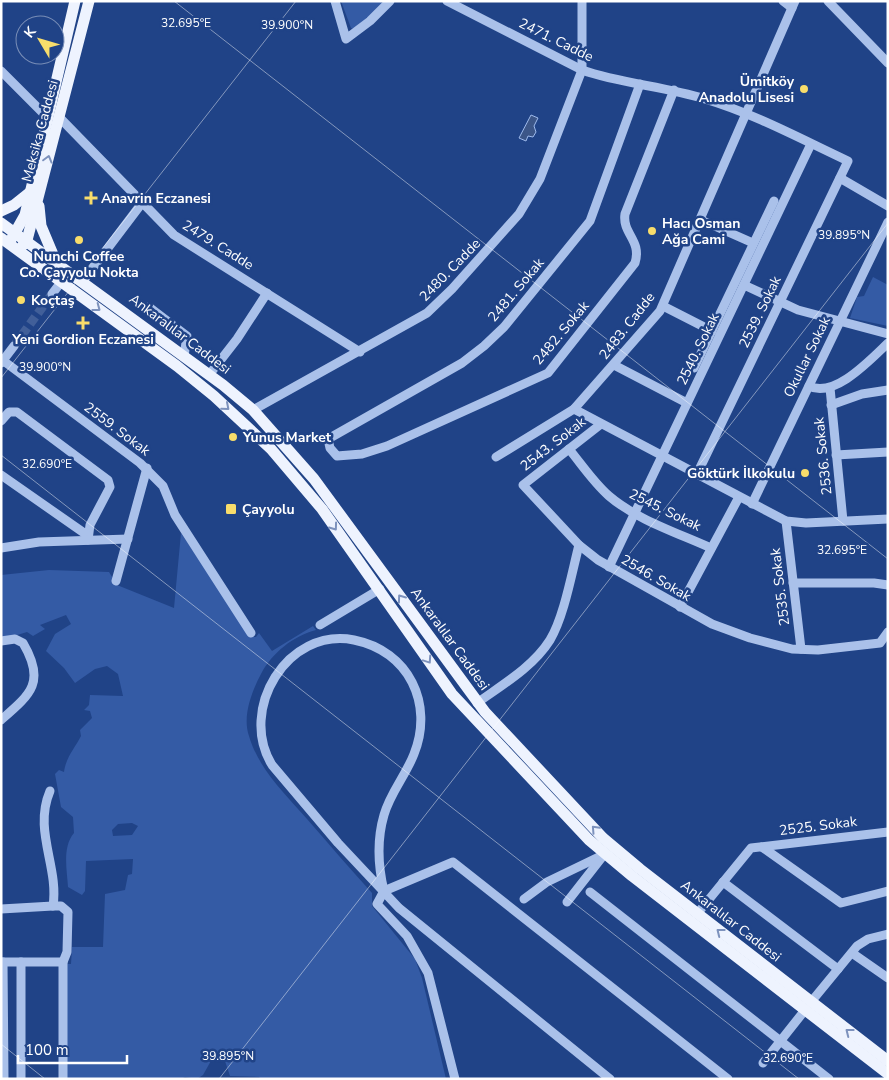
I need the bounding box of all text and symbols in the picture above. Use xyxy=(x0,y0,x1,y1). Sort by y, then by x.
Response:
street label: 2471. Cadde xyxy=(516,14,596,66)
north arrow xyxy=(15,15,65,65)
text: 32.695°E xyxy=(161,15,211,31)
text: 39.900°N xyxy=(261,17,313,33)
text: K xyxy=(20,22,41,42)
place label: Ümitköy Anadolu Lisesi xyxy=(699,72,795,107)
street label: Meksika Caddesi xyxy=(17,78,63,184)
marker: Ümitköy Anadolu Lisesi xyxy=(798,83,810,95)
one-way arrow xyxy=(42,154,53,163)
place label: Anavrin Eczanesi xyxy=(101,189,211,208)
marker: Anavrin Eczanesi xyxy=(85,192,97,204)
place label: Hacı Osman Ağa Cami xyxy=(662,214,740,249)
street label: 2479. Cadde xyxy=(179,216,257,274)
marker: Hacı Osman Ağa Cami xyxy=(646,225,658,237)
text: 39.895°N xyxy=(818,227,870,243)
marker: Nunchi Coffee Co. Çayyolu Nokta xyxy=(73,234,85,246)
street label: 2480. Cadde xyxy=(415,234,485,306)
place label: Nunchi Coffee Co. Çayyolu Nokta xyxy=(19,247,139,282)
street label: 2481. Sokak xyxy=(484,253,549,326)
street label: 2539. Sokak xyxy=(734,272,786,351)
street label: 2483. Cadde xyxy=(595,288,659,364)
street label: Ankaralılar Caddesi xyxy=(125,289,235,379)
place label: Koçtaş xyxy=(31,291,75,310)
marker: Koçtaş xyxy=(15,294,27,306)
street label: 2482. Sokak xyxy=(529,296,594,369)
one-way arrow xyxy=(91,302,100,310)
street label: 2540. Sokak xyxy=(672,309,724,388)
street label: Okullar Sokak xyxy=(779,313,835,401)
marker: Yeni Gordion Eczanesi xyxy=(77,317,89,329)
place label: Yeni Gordion Eczanesi xyxy=(11,330,154,349)
text: 39.900°N xyxy=(19,359,71,375)
street label: 2559. Sokak xyxy=(80,398,155,461)
one-way arrow xyxy=(220,401,229,409)
street label: 2543. Sokak xyxy=(516,412,590,476)
street label: 2536. Sokak xyxy=(809,415,837,496)
place label: Yunus Market xyxy=(242,428,332,447)
marker: Yunus Market xyxy=(227,431,239,443)
text: 32.690°E xyxy=(22,456,72,472)
place label: Göktürk İlkokulu xyxy=(687,464,795,483)
marker: Göktürk İlkokulu xyxy=(799,467,811,479)
street label: 2545. Sokak xyxy=(626,484,705,536)
place label: Çayyolu xyxy=(242,500,295,519)
marker: Çayyolu xyxy=(224,502,238,516)
one-way arrow xyxy=(329,521,337,530)
text: 32.695°E xyxy=(817,542,867,558)
street label: 2535. Sokak xyxy=(766,546,794,627)
street label: 2546. Sokak xyxy=(617,550,695,606)
street label: Ankaralılar Caddesi xyxy=(406,584,494,694)
one-way arrow xyxy=(398,594,407,604)
one-way arrow xyxy=(422,654,431,664)
street label: 2525. Sokak xyxy=(778,812,859,840)
one-way arrow xyxy=(592,826,601,835)
street label: Ankaralılar Caddesi xyxy=(677,876,785,966)
one-way arrow xyxy=(717,929,726,938)
one-way arrow xyxy=(846,1029,855,1037)
scale bar xyxy=(18,1032,126,1064)
text: 100 m xyxy=(25,1040,69,1060)
text: 39.895°N xyxy=(202,1048,254,1064)
text: 32.690°E xyxy=(763,1050,813,1066)

